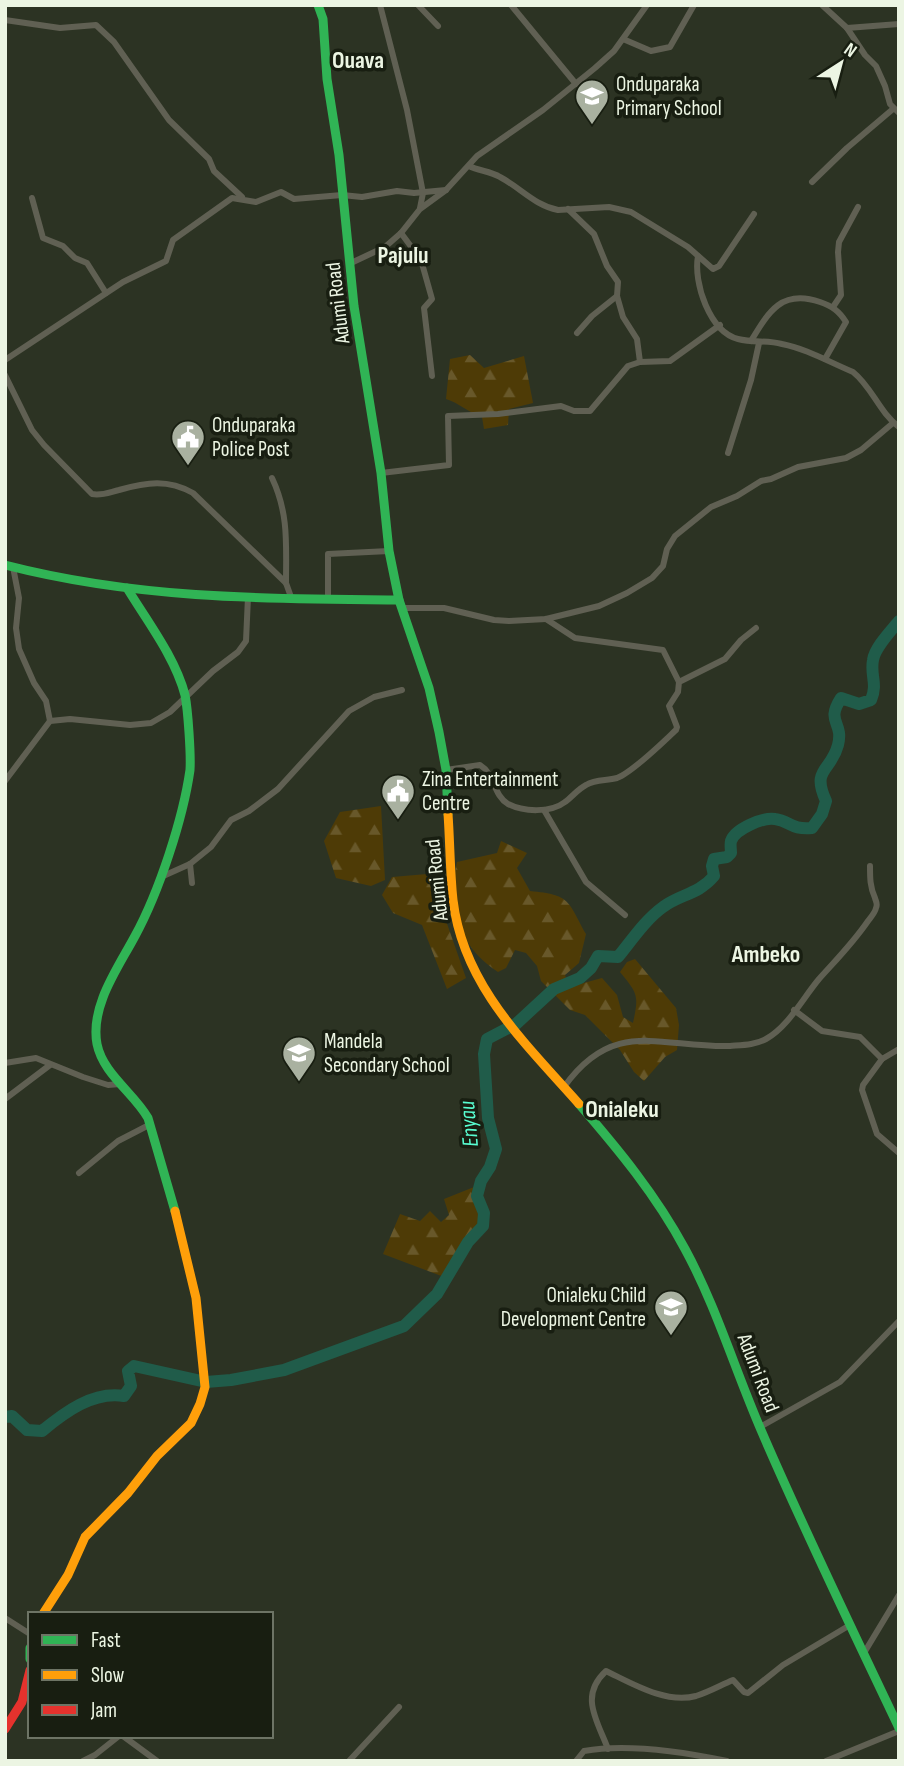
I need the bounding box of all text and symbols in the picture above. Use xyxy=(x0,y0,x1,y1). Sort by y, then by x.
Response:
north arrow xyxy=(806,28,876,98)
text: N xyxy=(839,38,861,63)
district label: Ouava xyxy=(332,46,384,75)
place label: Onduparaka Primary School xyxy=(616,72,722,121)
school or university icon: Onduparaka Primary School xyxy=(573,77,611,126)
district label: Pajulu xyxy=(377,241,429,270)
street label: Adumi Road xyxy=(321,261,356,346)
place label: Onduparaka Police Post xyxy=(212,413,296,462)
public building icon: Onduparaka Police Post xyxy=(169,418,207,467)
place label: Zina Entertainment Centre xyxy=(422,767,559,816)
public building icon: Zina Entertainment Centre xyxy=(379,772,417,821)
street label: Adumi Road xyxy=(420,838,454,923)
district label: Ambeko xyxy=(731,940,800,969)
place label: Mandela Secondary School xyxy=(324,1029,450,1078)
school or university icon: Mandela Secondary School xyxy=(280,1034,318,1083)
district label: Onialeku xyxy=(585,1095,659,1124)
water label: Enyau xyxy=(453,1099,485,1148)
place label: Onialeku Child Development Centre xyxy=(501,1283,646,1332)
school or university icon: Onialeku Child Development Centre xyxy=(652,1288,690,1337)
street label: Adumi Road xyxy=(731,1329,784,1416)
legend xyxy=(28,1612,273,1738)
text: Fast xyxy=(91,1628,121,1653)
text: Slow xyxy=(91,1663,125,1688)
text: Jam xyxy=(90,1698,117,1723)

